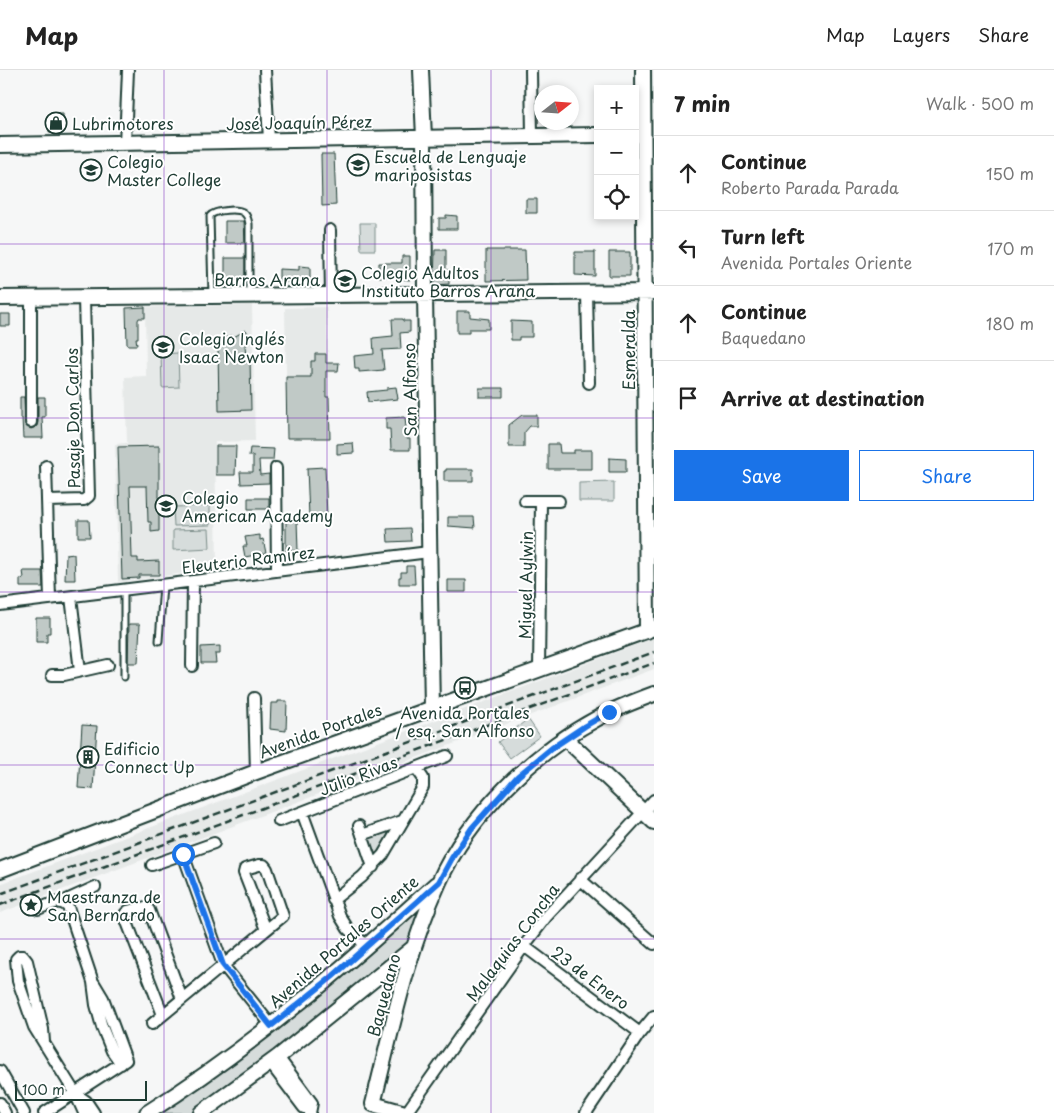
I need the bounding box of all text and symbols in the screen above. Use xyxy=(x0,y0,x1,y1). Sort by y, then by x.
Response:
text: Map xyxy=(25,17,78,53)
text: Map xyxy=(826,21,865,48)
text: Layers xyxy=(893,21,950,48)
text: Share xyxy=(978,21,1029,48)
north arrow xyxy=(534,85,579,130)
map controls xyxy=(594,85,639,220)
button: + xyxy=(594,85,639,130)
text: 7 min xyxy=(674,87,730,119)
text: Walk · 500 m xyxy=(926,91,1034,115)
street label: José Joaquín Pérez xyxy=(226,109,373,135)
shop icon: Lubrimotores xyxy=(44,111,68,135)
place label: Lubrimotores xyxy=(72,111,174,135)
button: − xyxy=(594,130,639,175)
place label: Escuela de Lenguaje mariposistas xyxy=(374,144,526,186)
text: Continue xyxy=(721,147,807,175)
place label: Colegio Master College xyxy=(107,149,221,191)
school or university icon: Escuela de Lenguaje mariposistas xyxy=(346,153,370,177)
school or university icon: Colegio Master College xyxy=(79,158,103,182)
icon: ahead xyxy=(674,159,702,187)
text: 150 m xyxy=(986,161,1034,185)
button: locate xyxy=(594,175,639,220)
text: Roberto Parada Parada xyxy=(721,175,899,199)
text: Turn left xyxy=(721,222,805,250)
icon: left xyxy=(674,234,702,262)
text: 170 m xyxy=(988,236,1034,260)
text: Avenida Portales Oriente xyxy=(721,250,912,274)
place label: Colegio Adultos Instituto Barros Arana xyxy=(361,260,535,302)
street label: Barros Arana xyxy=(214,267,320,291)
school or university icon: Colegio Adultos Instituto Barros Arana xyxy=(333,269,357,293)
text: Continue xyxy=(721,297,807,325)
icon: ahead xyxy=(674,309,702,337)
street label: Esmeralda xyxy=(616,310,640,390)
text: 180 m xyxy=(986,311,1034,335)
text: Baquedano xyxy=(721,325,806,349)
place label: Colegio Inglés Isaac Newton xyxy=(179,326,285,368)
school or university icon: Colegio Inglés Isaac Newton xyxy=(151,335,175,359)
street label: San Alfonso xyxy=(396,343,422,437)
street label: Pasaje Don Carlos xyxy=(59,348,85,488)
icon: arrive xyxy=(674,384,702,412)
text: Arrive at destination xyxy=(721,384,925,412)
button: Save xyxy=(674,450,849,501)
button: Share xyxy=(859,450,1034,501)
place label: Colegio American Academy xyxy=(182,485,333,527)
school or university icon: Colegio American Academy xyxy=(154,494,178,518)
street label: Miguel Aylwin xyxy=(512,531,538,639)
street label: Eleuterio Ramírez xyxy=(180,539,316,579)
bus stop icon: Avenida Portales / esq. San Alfonso xyxy=(453,676,477,700)
street label: Avenida Portales xyxy=(255,697,385,763)
place label: Avenida Portales / esq. San Alfonso xyxy=(396,700,535,742)
route end xyxy=(598,701,621,724)
place label: Edificio Connect Up xyxy=(104,736,195,778)
building icon: Edificio Connect Up xyxy=(76,745,100,769)
street label: Julio Rivas xyxy=(315,749,401,801)
route start xyxy=(172,843,195,866)
street label: Avenida Portales Oriente xyxy=(263,869,423,1013)
street label: Malaquias Concha xyxy=(460,877,565,1006)
place label: Maestranza de San Bernardo xyxy=(47,884,162,926)
place icon: Maestranza de San Bernardo xyxy=(19,893,43,917)
street label: 23 de Enero xyxy=(547,940,635,1014)
street label: Baquedano xyxy=(360,951,406,1039)
scale bar xyxy=(15,1078,148,1101)
text: 100 m xyxy=(22,1079,65,1100)

